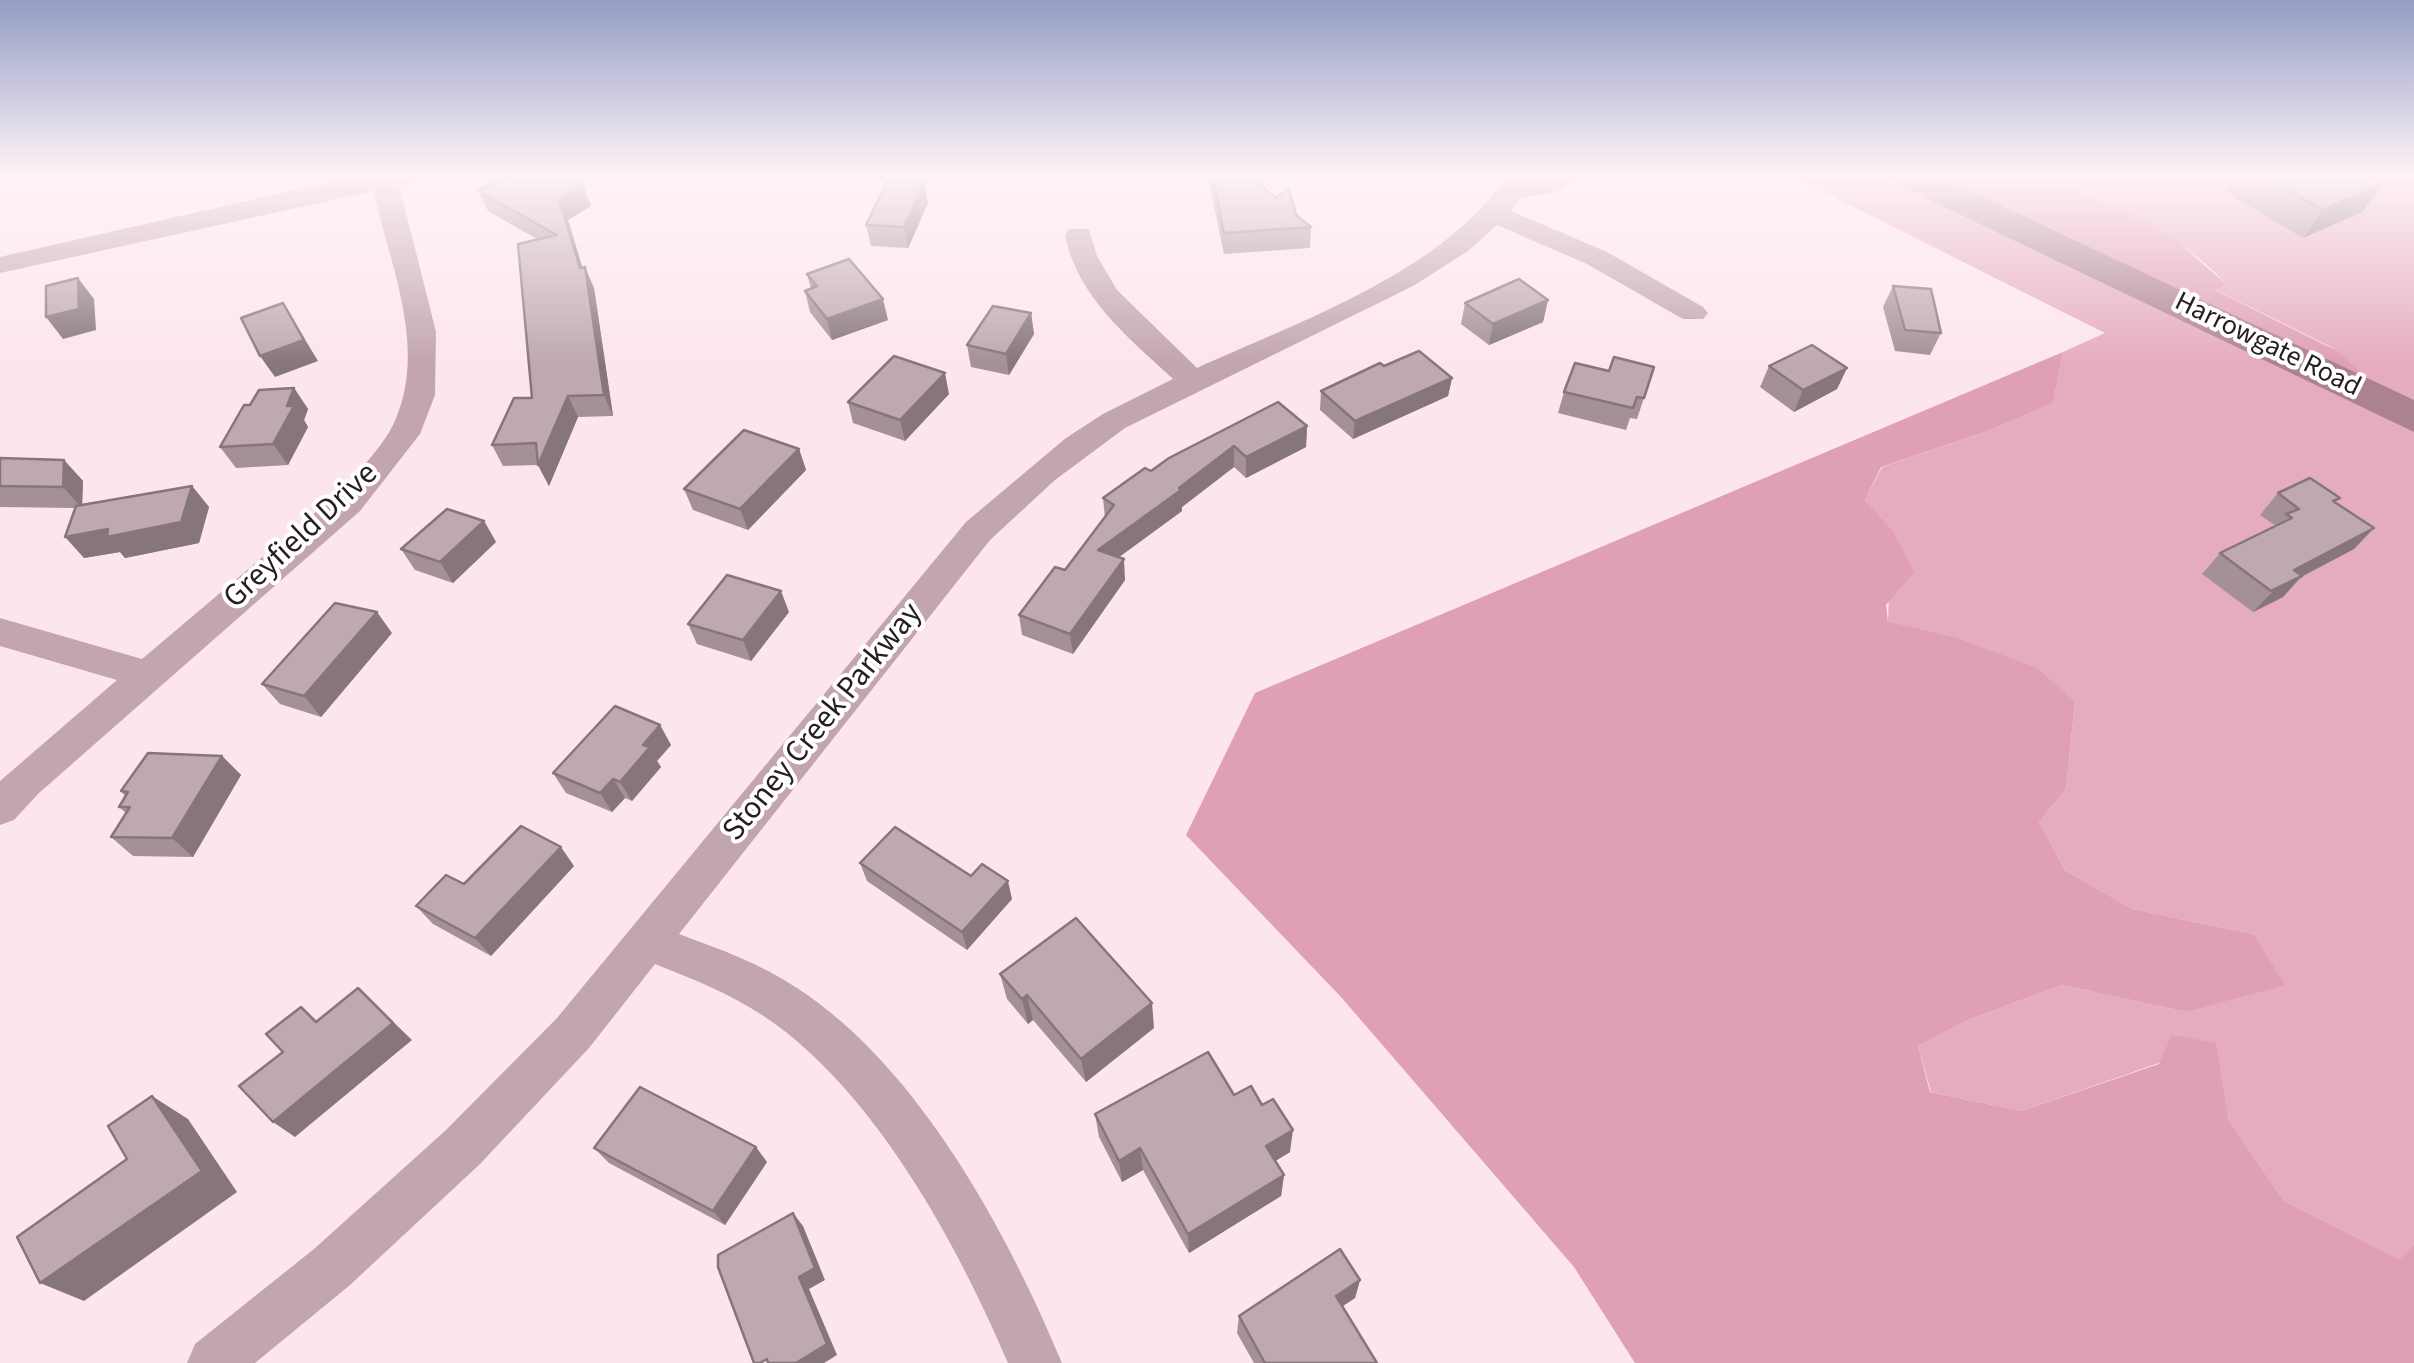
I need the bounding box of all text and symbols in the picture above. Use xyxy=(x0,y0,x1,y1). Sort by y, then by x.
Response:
street label: Harrowgate Road xyxy=(2169,286,2365,406)
street label: Greyfield Drive xyxy=(217,456,387,618)
street label: Stoney Creek Parkway xyxy=(716,596,932,850)

